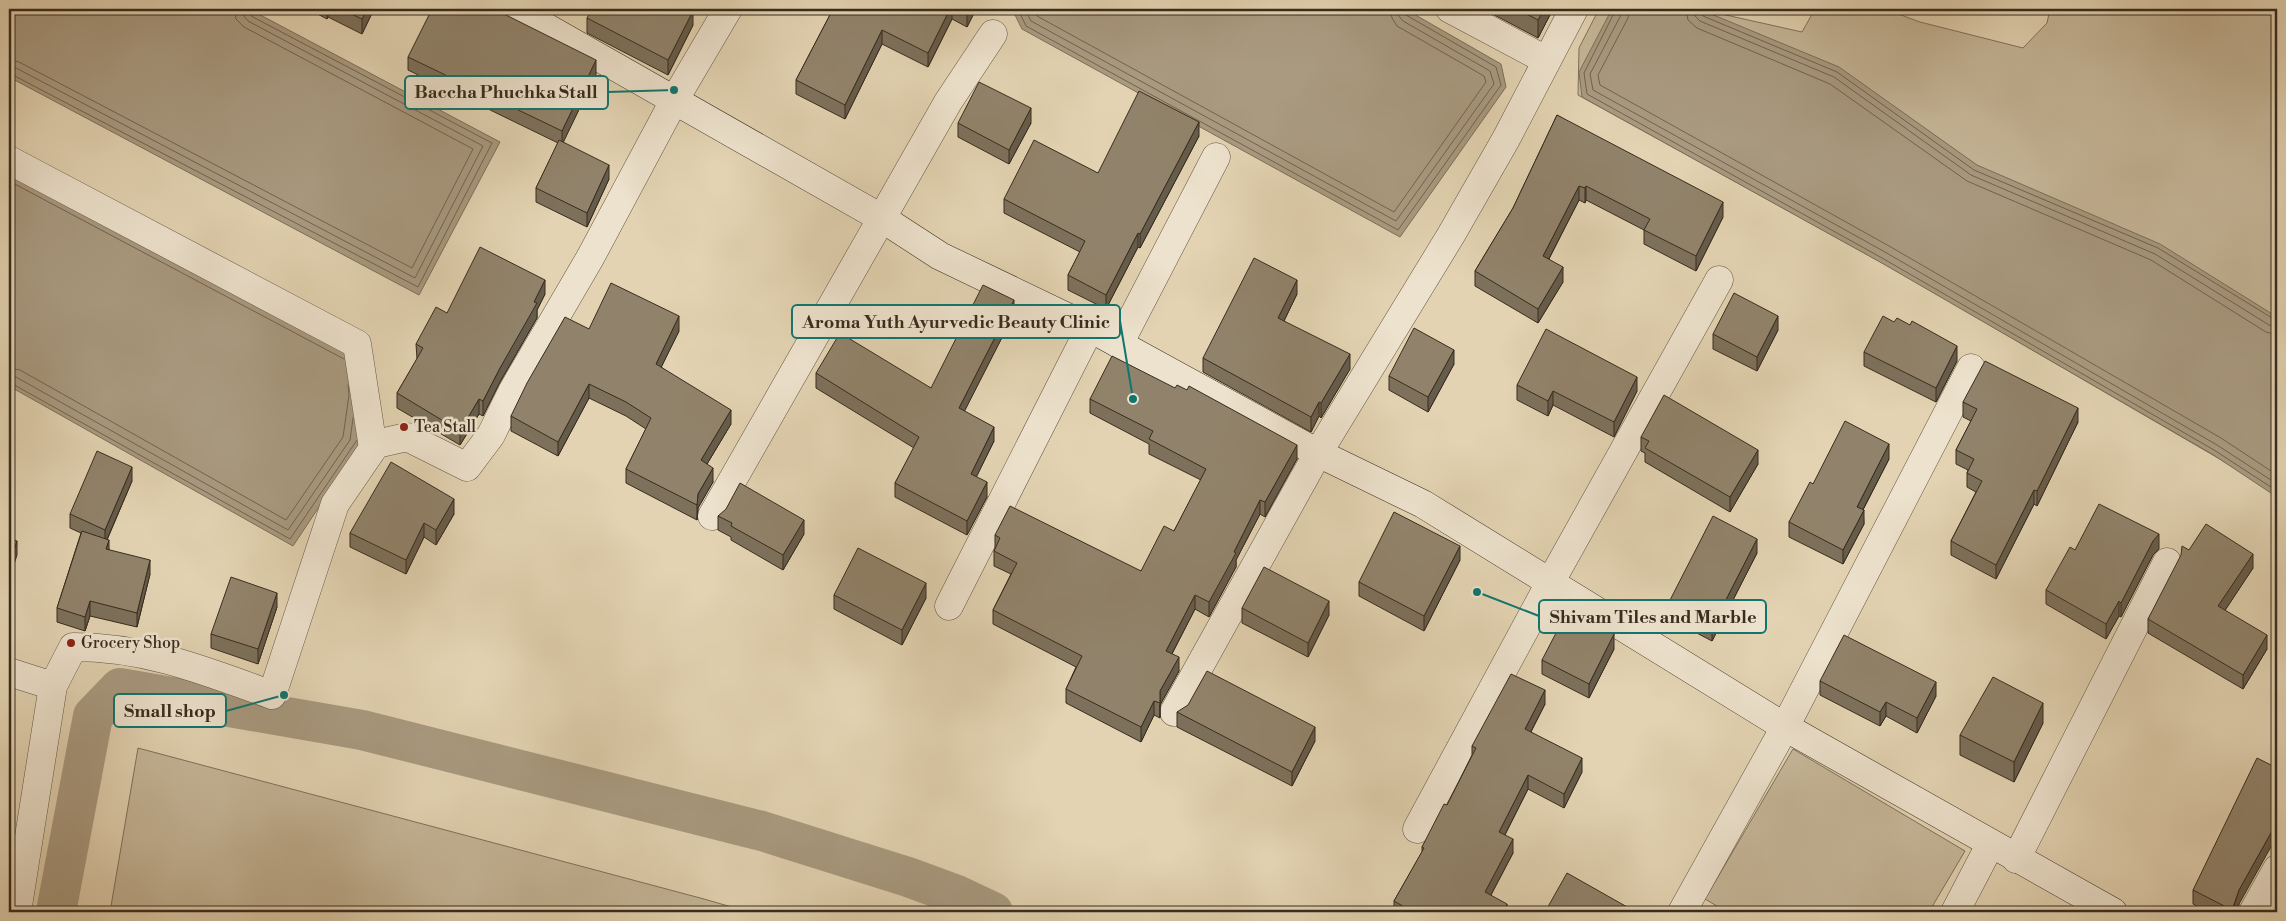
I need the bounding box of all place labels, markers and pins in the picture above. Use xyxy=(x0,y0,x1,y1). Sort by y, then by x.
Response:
callout: Baccha Phuchka Stall xyxy=(405,76,608,109)
callout: Aroma Yuth Ayurvedic Beauty Clinic xyxy=(792,305,1120,338)
place label: Tea Stall xyxy=(414,417,476,437)
marker: Tea Stall xyxy=(398,421,410,433)
callout: Shivam Tiles and Marble xyxy=(1539,600,1766,633)
place label: Grocery Shop xyxy=(81,633,180,653)
marker: Grocery Shop xyxy=(65,637,77,649)
callout: Small shop xyxy=(114,694,226,727)

